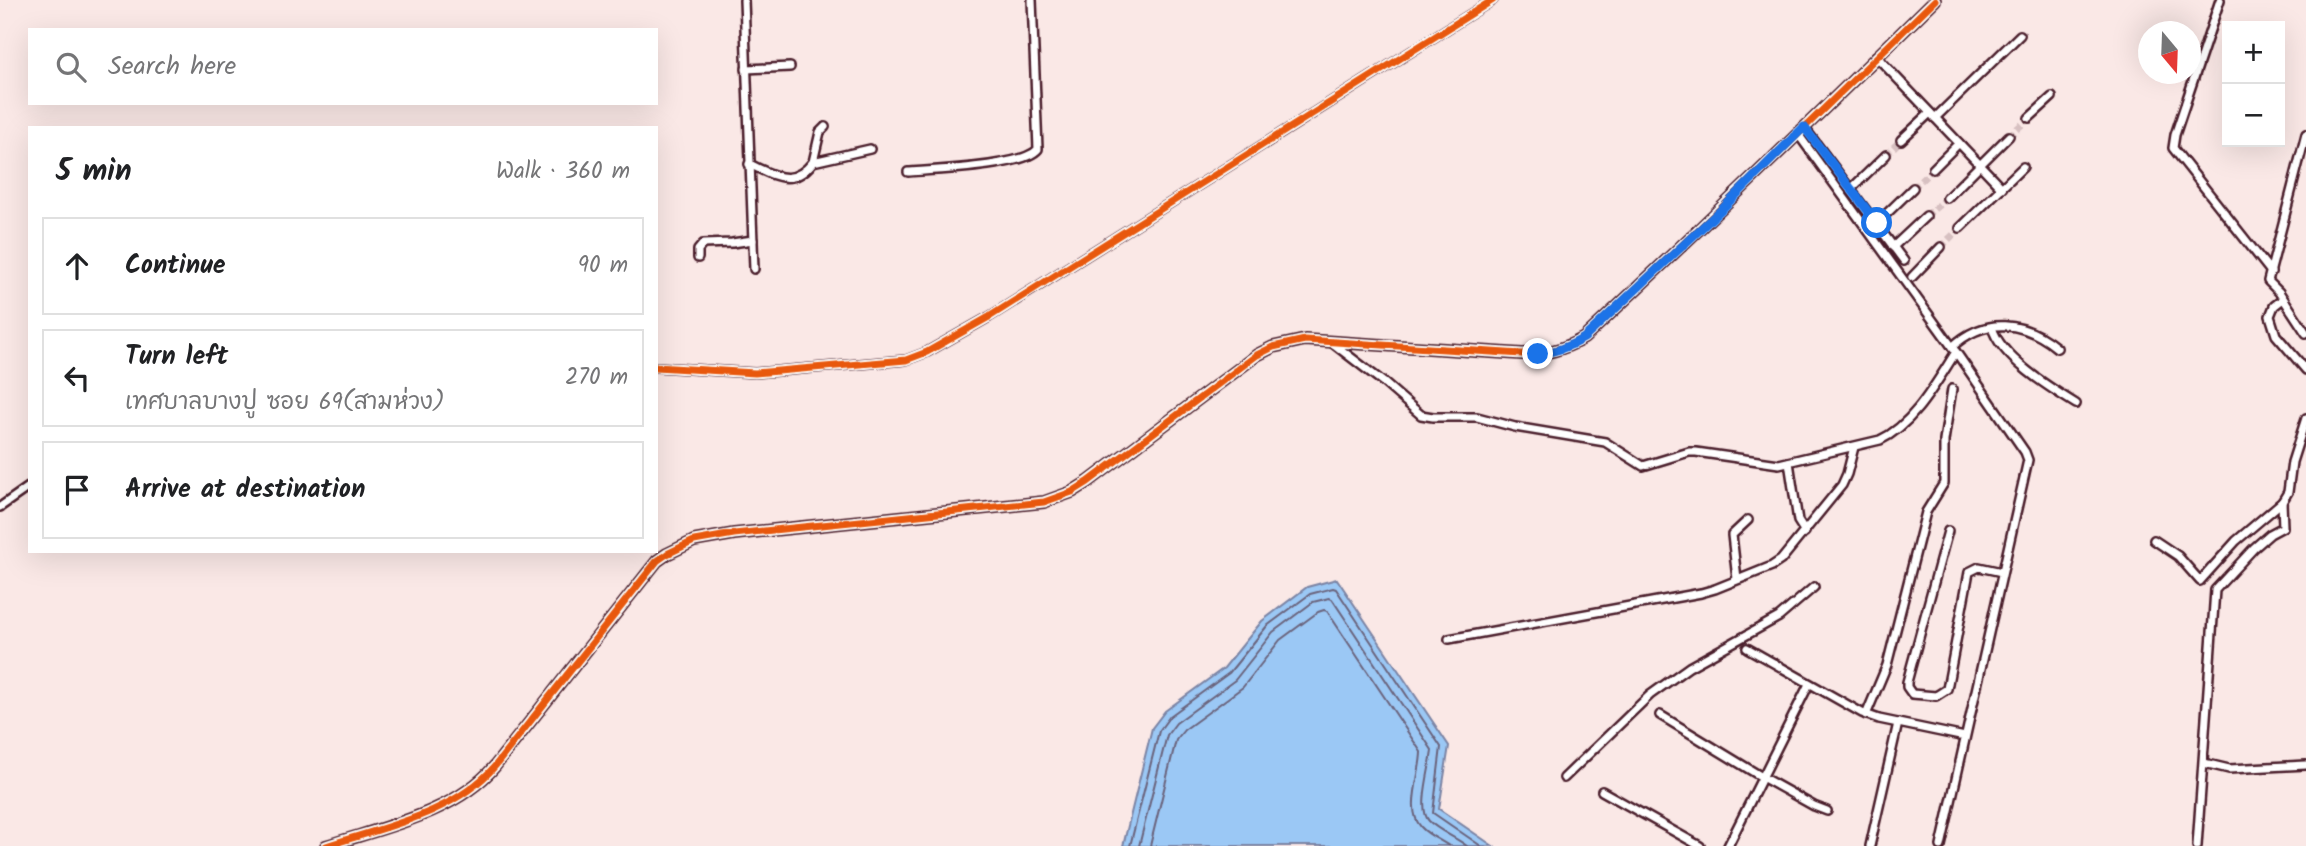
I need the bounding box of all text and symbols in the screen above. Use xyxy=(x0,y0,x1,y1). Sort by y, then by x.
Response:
north arrow xyxy=(2138,21,2201,84)
map controls xyxy=(2222,21,2285,147)
button: + xyxy=(2222,21,2285,84)
search box xyxy=(28,28,658,105)
text: Search here xyxy=(108,46,236,88)
icon: search xyxy=(52,48,90,86)
button: − xyxy=(2222,84,2285,147)
text: 5 min xyxy=(56,148,132,196)
text: Walk · 360 m xyxy=(496,154,630,190)
route start xyxy=(1861,207,1892,238)
text: Continue xyxy=(125,245,226,287)
icon: ahead xyxy=(58,247,96,285)
text: 90 m xyxy=(578,248,628,284)
text: Turn left xyxy=(125,336,228,378)
route end xyxy=(1522,338,1553,369)
icon: left xyxy=(58,359,96,397)
text: 270 m xyxy=(565,360,628,396)
text: เทศบาลบางปู ซอย 69(สามห่วง) xyxy=(125,385,445,421)
text: Arrive at destination xyxy=(125,469,365,511)
icon: arrive xyxy=(58,471,96,509)

